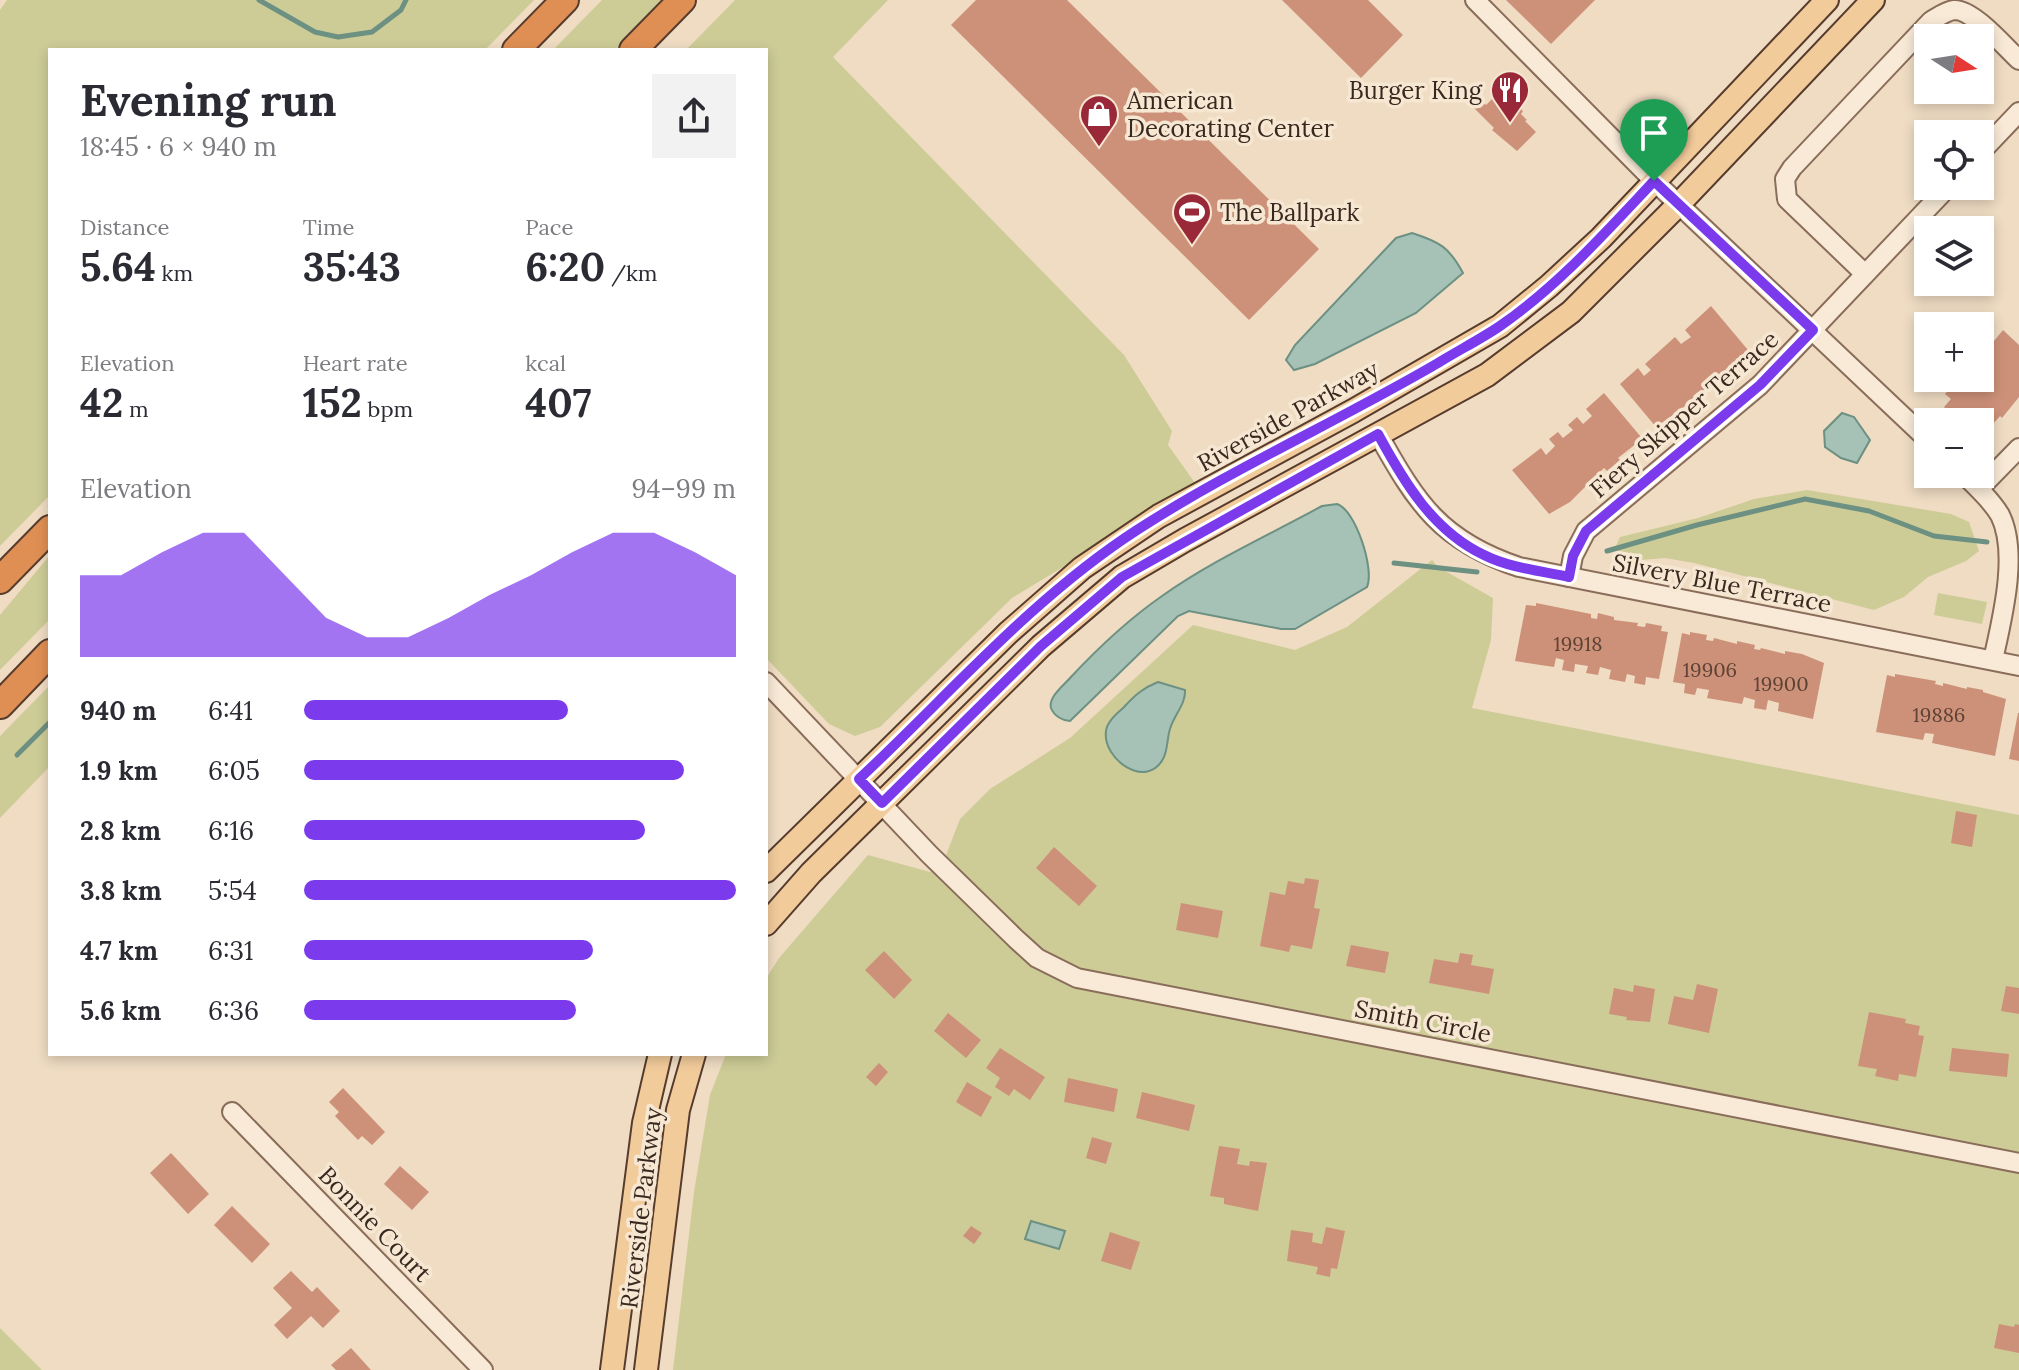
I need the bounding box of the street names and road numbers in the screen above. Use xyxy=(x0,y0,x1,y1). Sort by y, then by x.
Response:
street label: Fiery Skipper Terrace xyxy=(1583,324,1785,504)
street label: Riverside Parkway xyxy=(1192,353,1384,479)
street label: Silvery Blue Terrace xyxy=(1610,547,1834,619)
street label: Smith Circle xyxy=(1352,993,1494,1049)
street label: Riverside Parkway xyxy=(613,1105,669,1310)
street label: Bonnie Court xyxy=(312,1160,438,1289)

